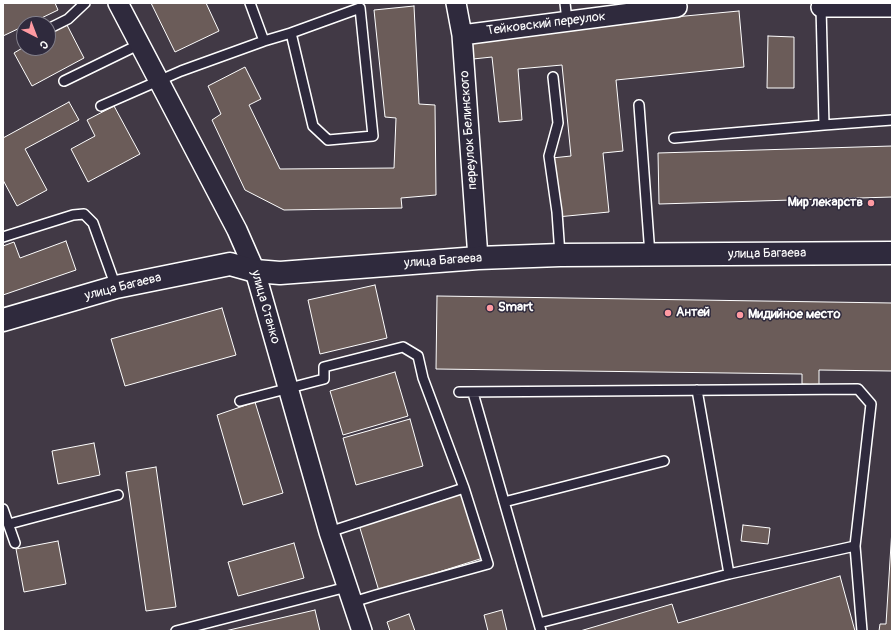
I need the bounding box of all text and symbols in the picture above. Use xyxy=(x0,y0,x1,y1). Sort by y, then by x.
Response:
street label: Тейковский переулок xyxy=(486,9,606,39)
north arrow xyxy=(16,16,56,56)
text: С xyxy=(37,37,51,52)
street label: переулок Белинского xyxy=(457,70,481,190)
place label: Мир лекарств xyxy=(788,195,863,211)
marker: Мир лекарств xyxy=(866,198,876,208)
street label: улица Багаева xyxy=(728,246,806,262)
street label: улица Багаева xyxy=(403,250,483,272)
street label: улица Станко xyxy=(247,268,283,346)
street label: улица Багаева xyxy=(83,270,163,304)
place label: Smart xyxy=(498,300,533,316)
marker: Smart xyxy=(485,303,495,313)
place label: Антей xyxy=(676,305,710,321)
place label: Мидийное место xyxy=(748,307,840,323)
marker: Антей xyxy=(663,308,673,318)
marker: Мидийное место xyxy=(735,310,745,320)

